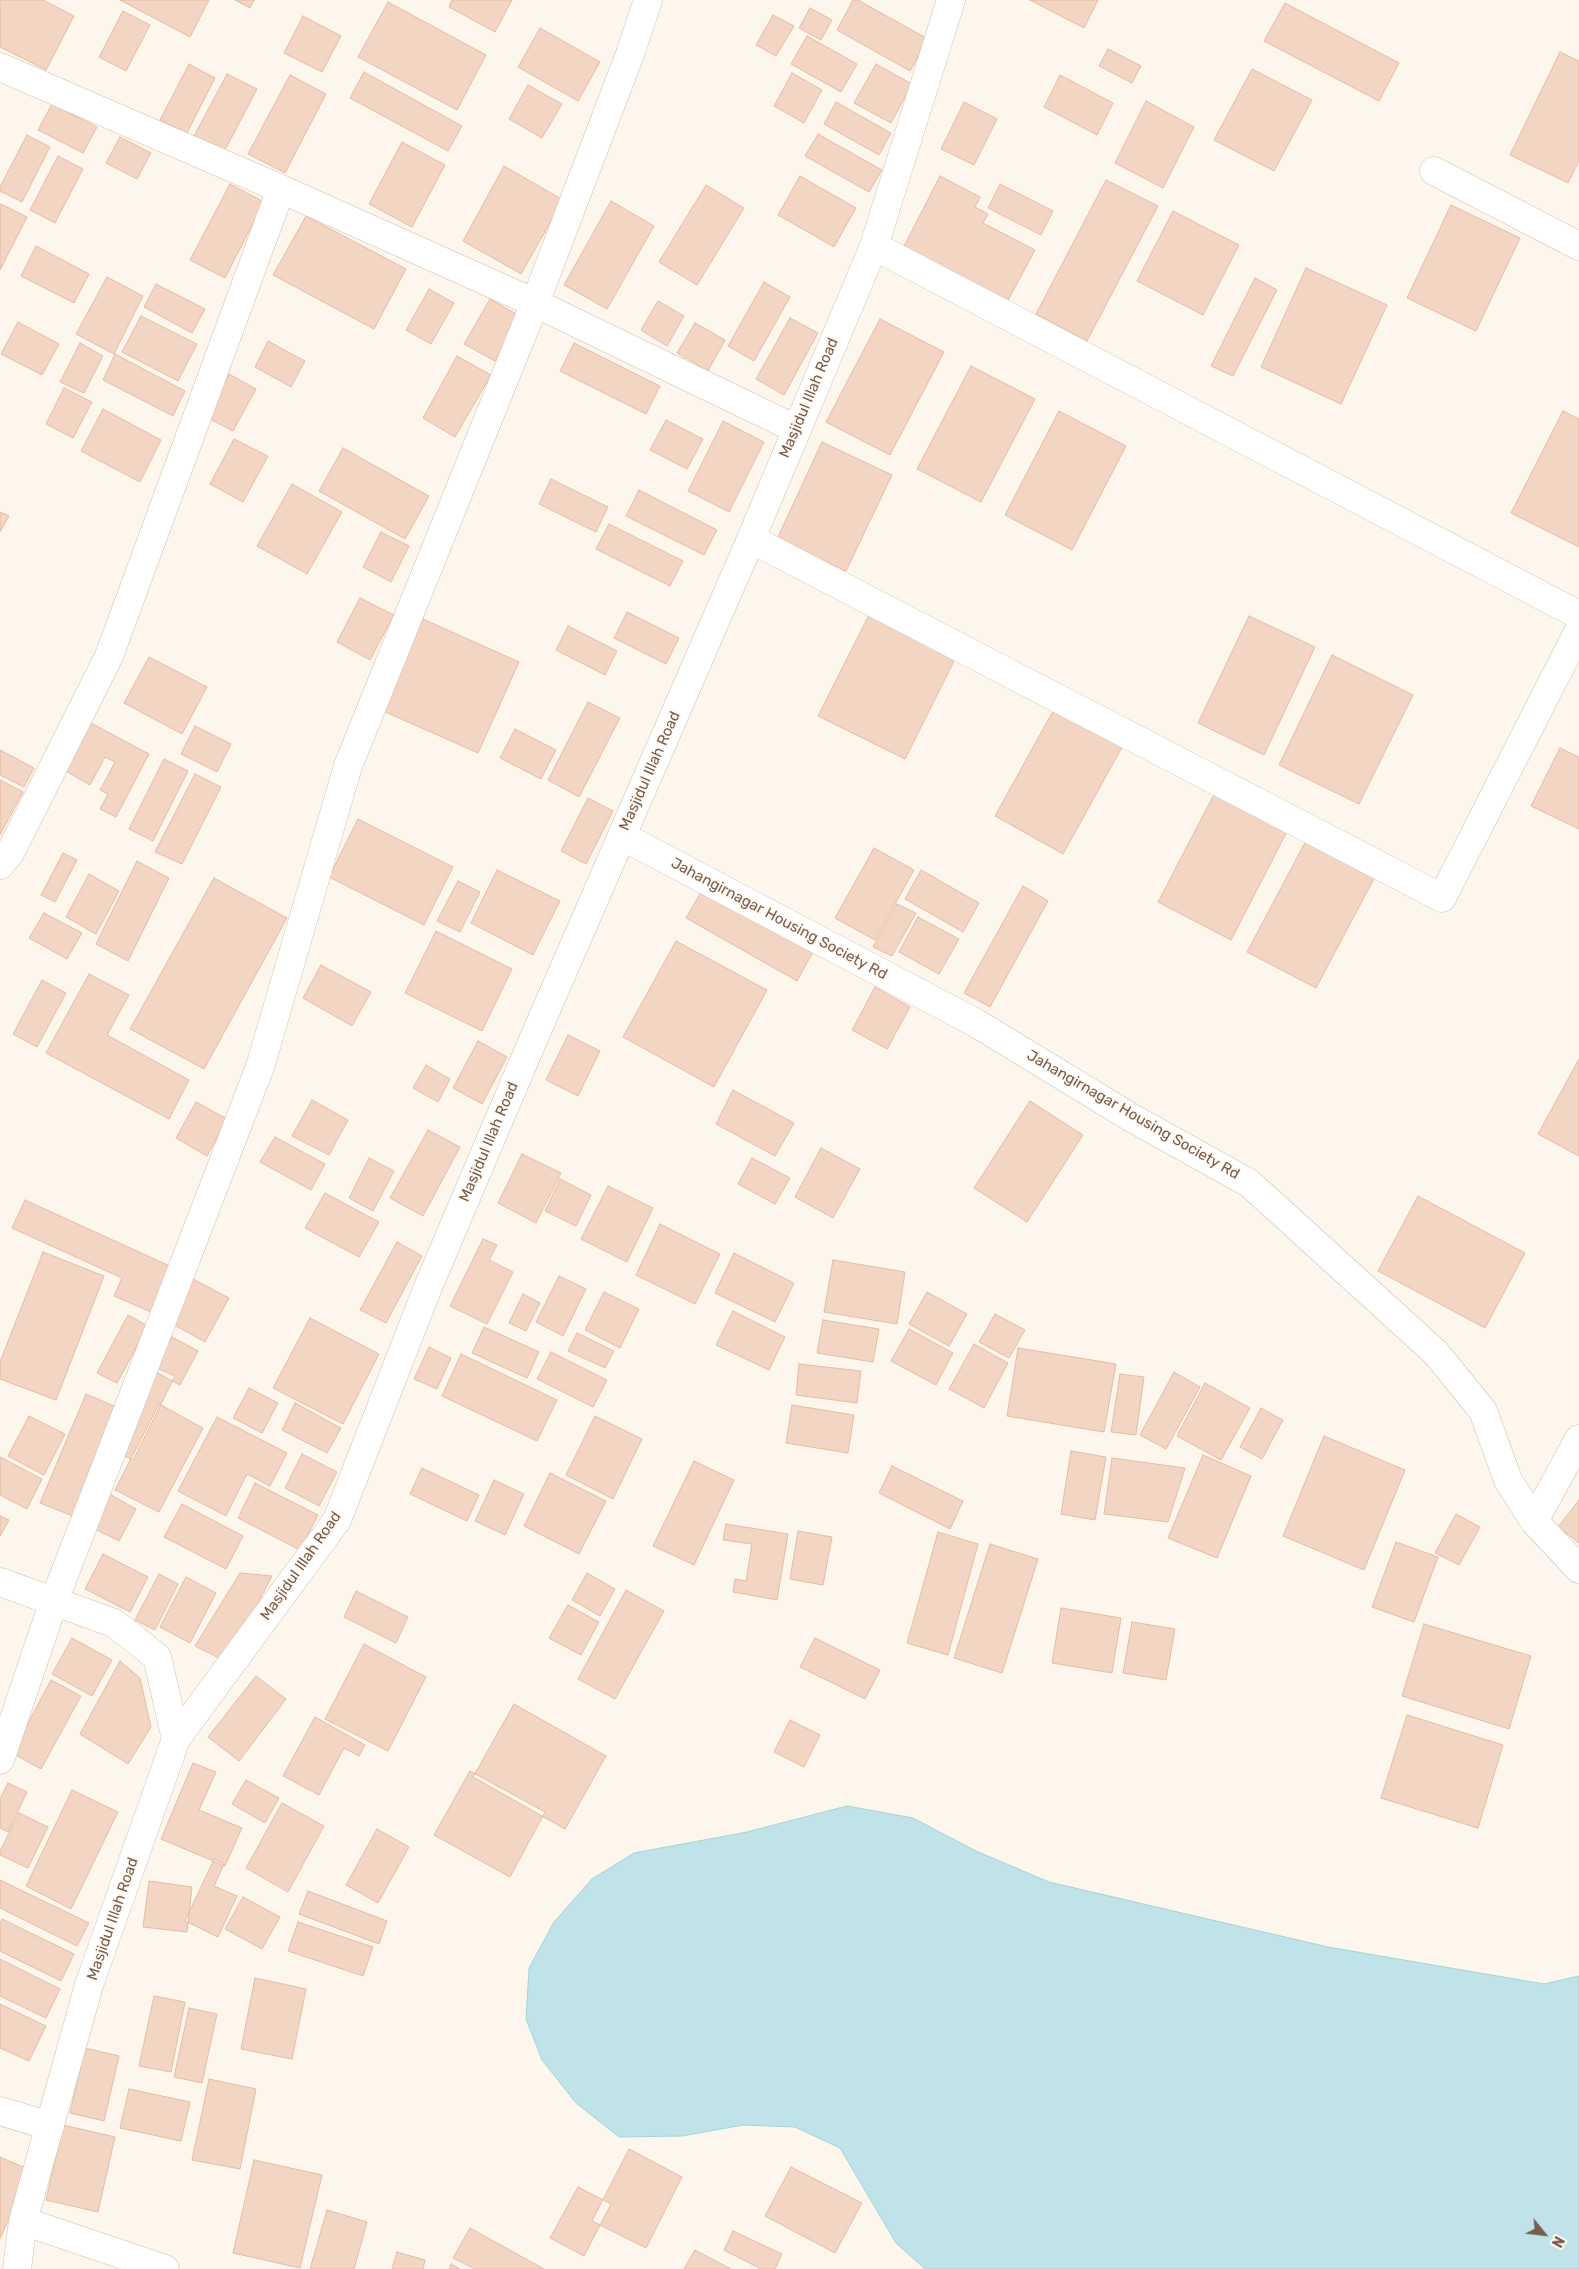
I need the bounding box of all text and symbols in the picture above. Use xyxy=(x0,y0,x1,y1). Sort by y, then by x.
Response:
street label: Masjidul Illah Road xyxy=(776,335,842,461)
street label: Masjidul Illah Road xyxy=(616,709,684,833)
street label: Jahangirnagar Housing Society Rd xyxy=(668,854,890,984)
street label: Jahangirnagar Housing Society Rd xyxy=(1023,1047,1243,1183)
street label: Masjidul Illah Road xyxy=(456,1079,522,1205)
street label: Masjidul Illah Road xyxy=(257,1508,345,1624)
street label: Masjidul Illah Road xyxy=(84,1855,142,1983)
north arrow xyxy=(1519,2209,1569,2259)
text: N xyxy=(1548,2233,1567,2250)

